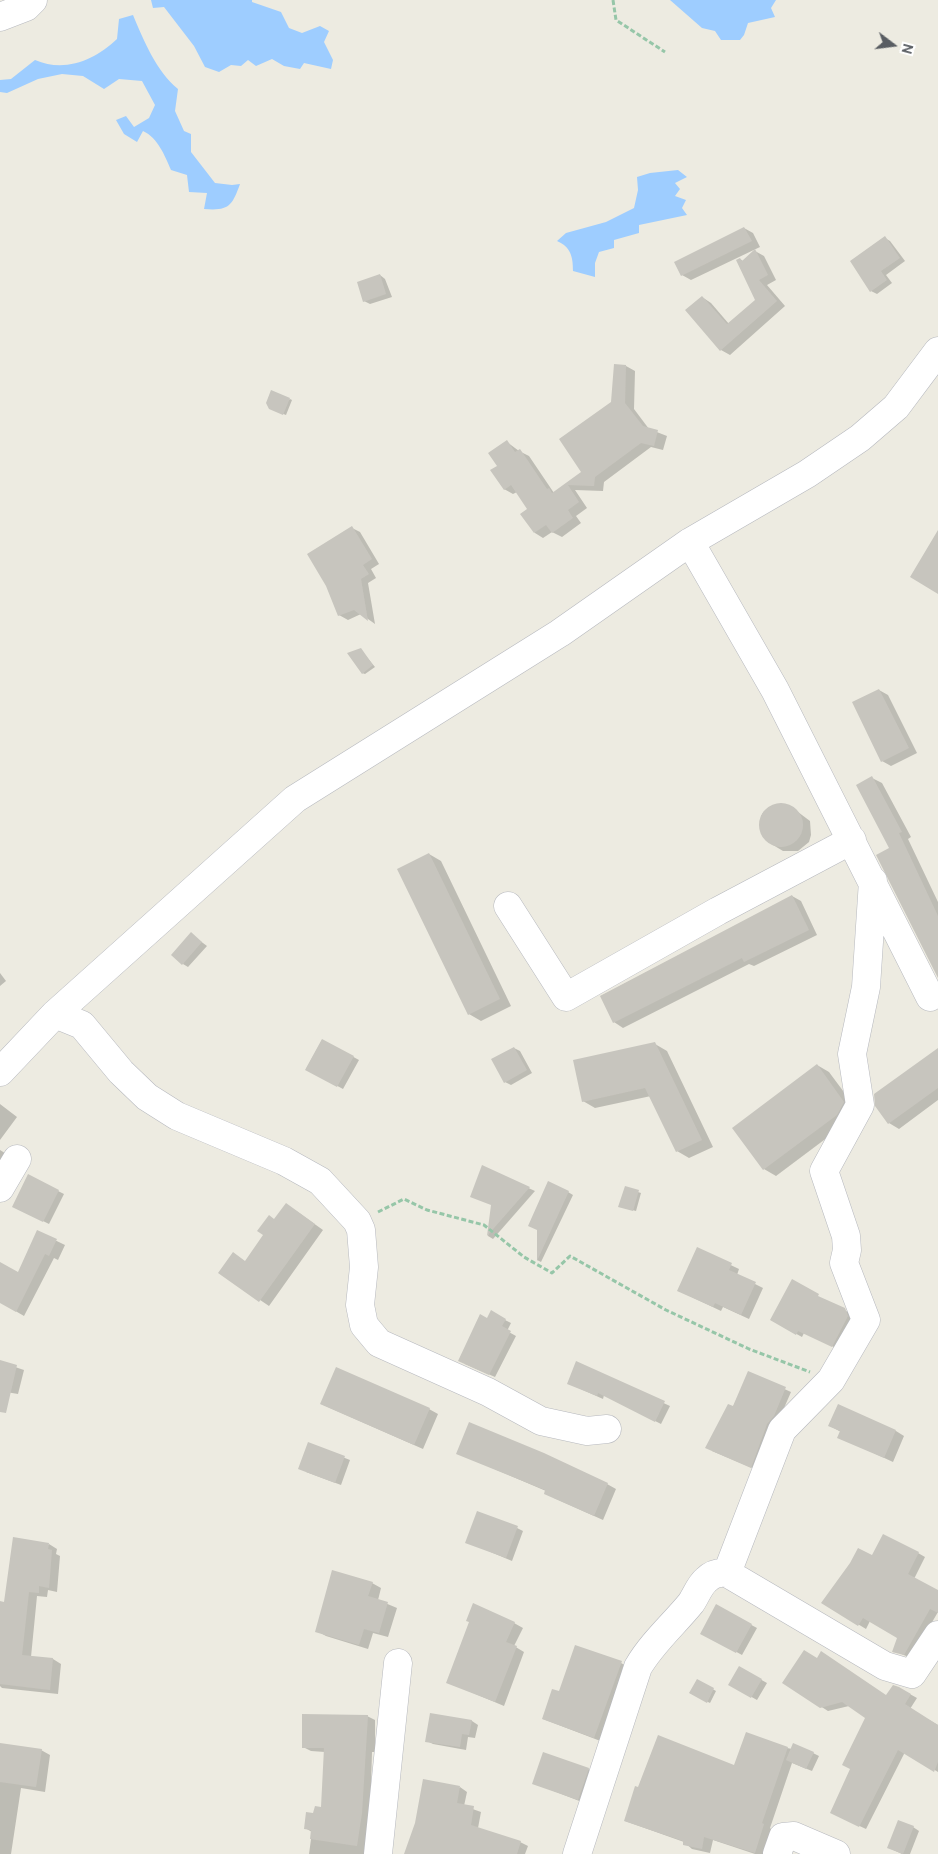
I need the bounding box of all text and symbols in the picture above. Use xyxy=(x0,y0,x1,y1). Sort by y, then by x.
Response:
north arrow xyxy=(868,20,918,70)
text: N xyxy=(898,42,917,56)

